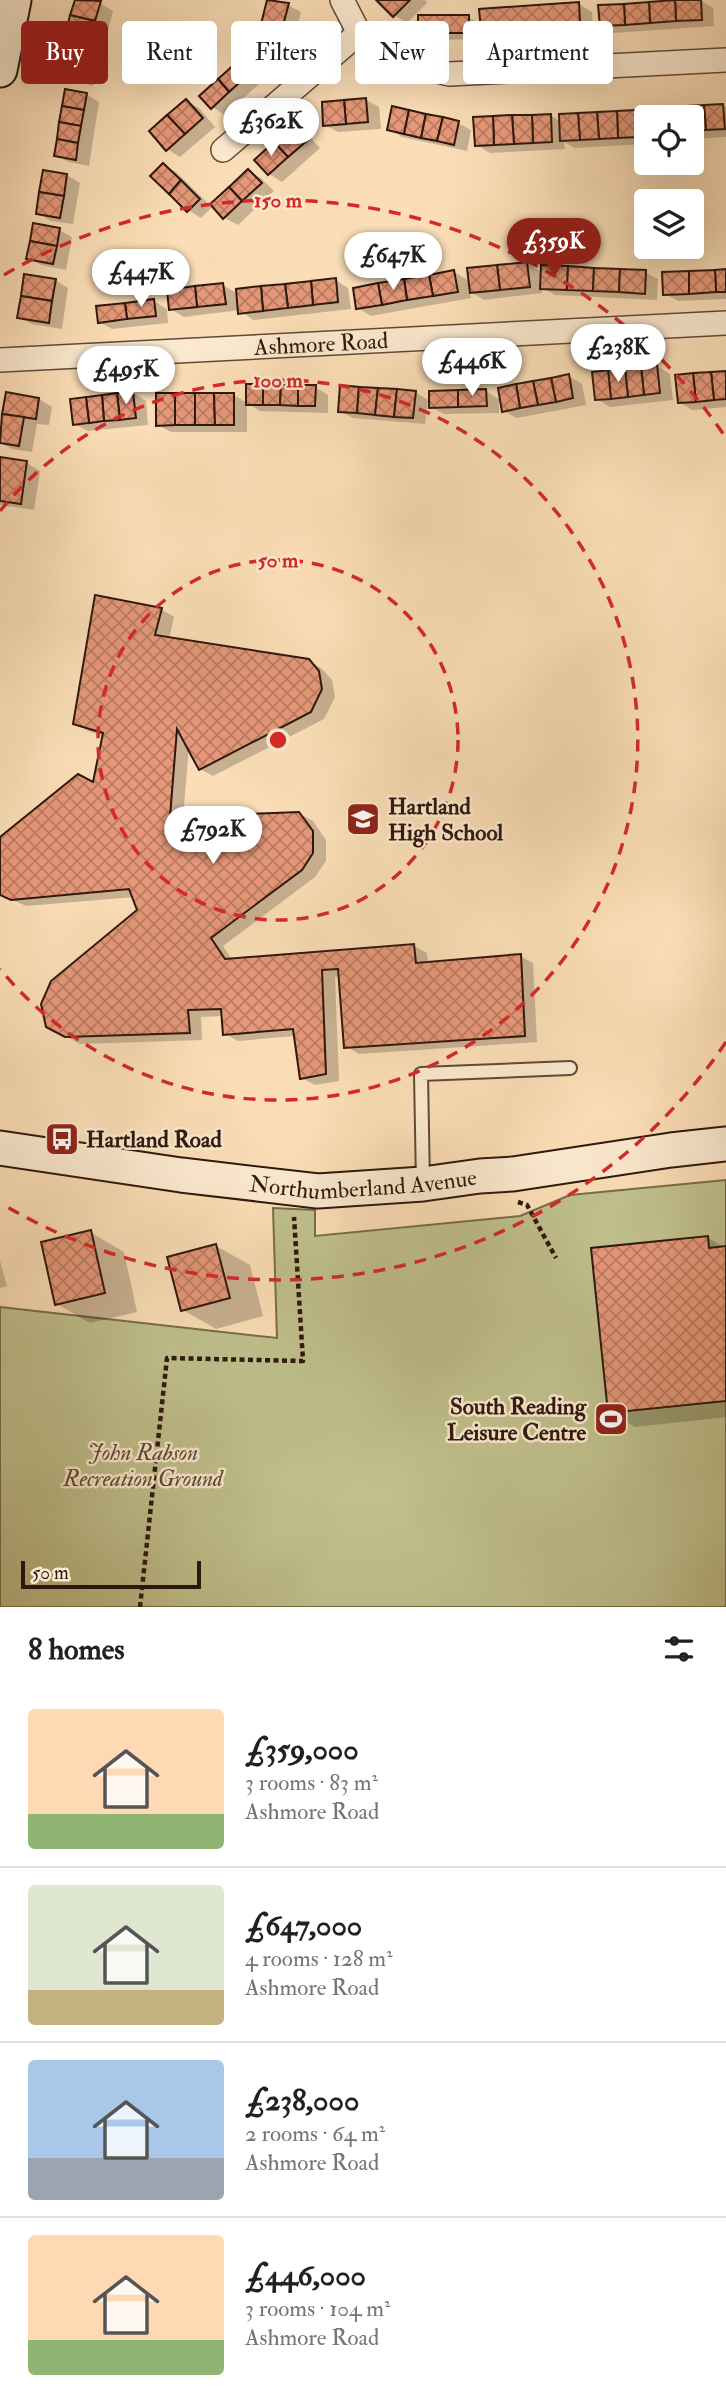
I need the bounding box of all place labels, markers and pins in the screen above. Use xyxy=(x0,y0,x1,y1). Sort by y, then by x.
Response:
pin: £362K xyxy=(222,99,320,158)
pin: £359K xyxy=(505,218,603,278)
pin: £647K xyxy=(344,232,442,292)
pin: £447K xyxy=(92,250,190,309)
pin: £238K xyxy=(569,324,667,384)
pin: £446K xyxy=(423,338,521,398)
pin: £495K xyxy=(77,346,175,406)
centre of rings xyxy=(266,728,290,752)
place label: Hartland High School xyxy=(388,792,504,848)
school or university icon: Hartland High School xyxy=(344,800,382,838)
pin: £792K xyxy=(164,806,262,866)
bus stop icon: Hartland Road xyxy=(43,1120,81,1158)
place label: Hartland Road xyxy=(86,1125,222,1154)
place label: South Reading Leisure Centre xyxy=(447,1392,588,1447)
sports icon: South Reading Leisure Centre xyxy=(592,1400,630,1438)

